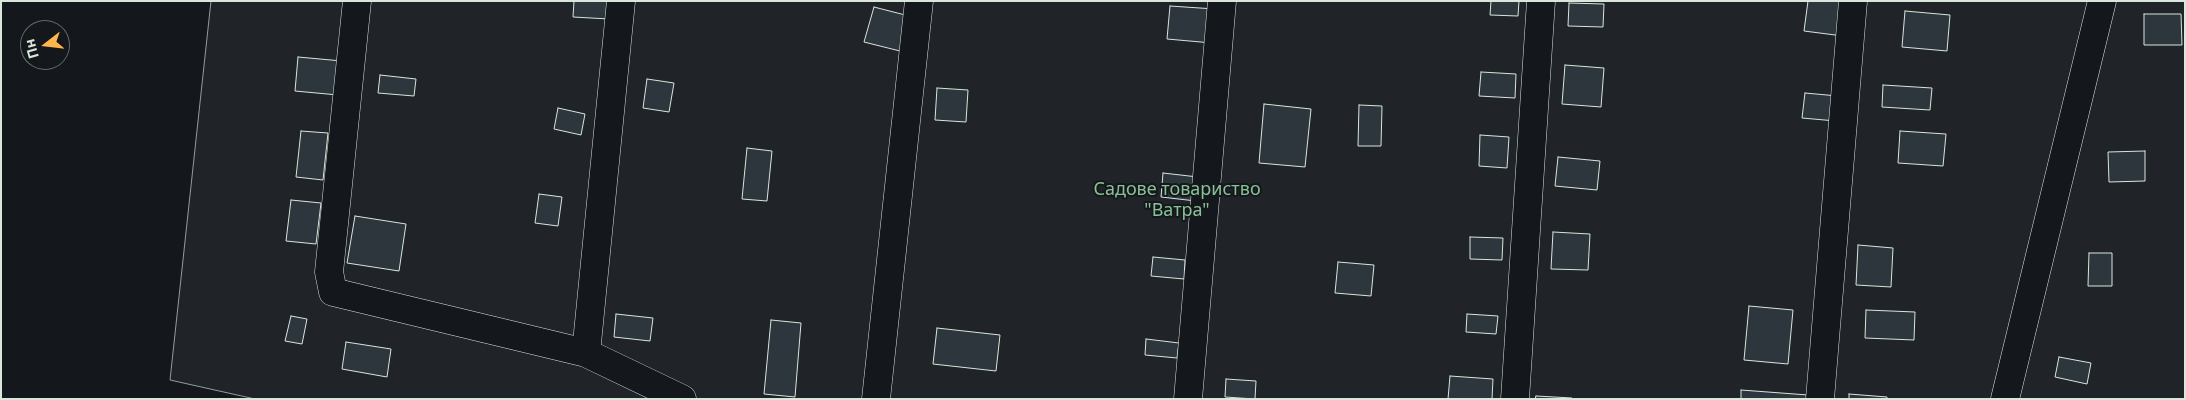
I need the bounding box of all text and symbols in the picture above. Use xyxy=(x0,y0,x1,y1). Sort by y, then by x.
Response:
north arrow xyxy=(20,20,70,70)
text: Пн xyxy=(19,37,43,61)
park label: Садове товариство "Ватра" xyxy=(1093,179,1261,222)

